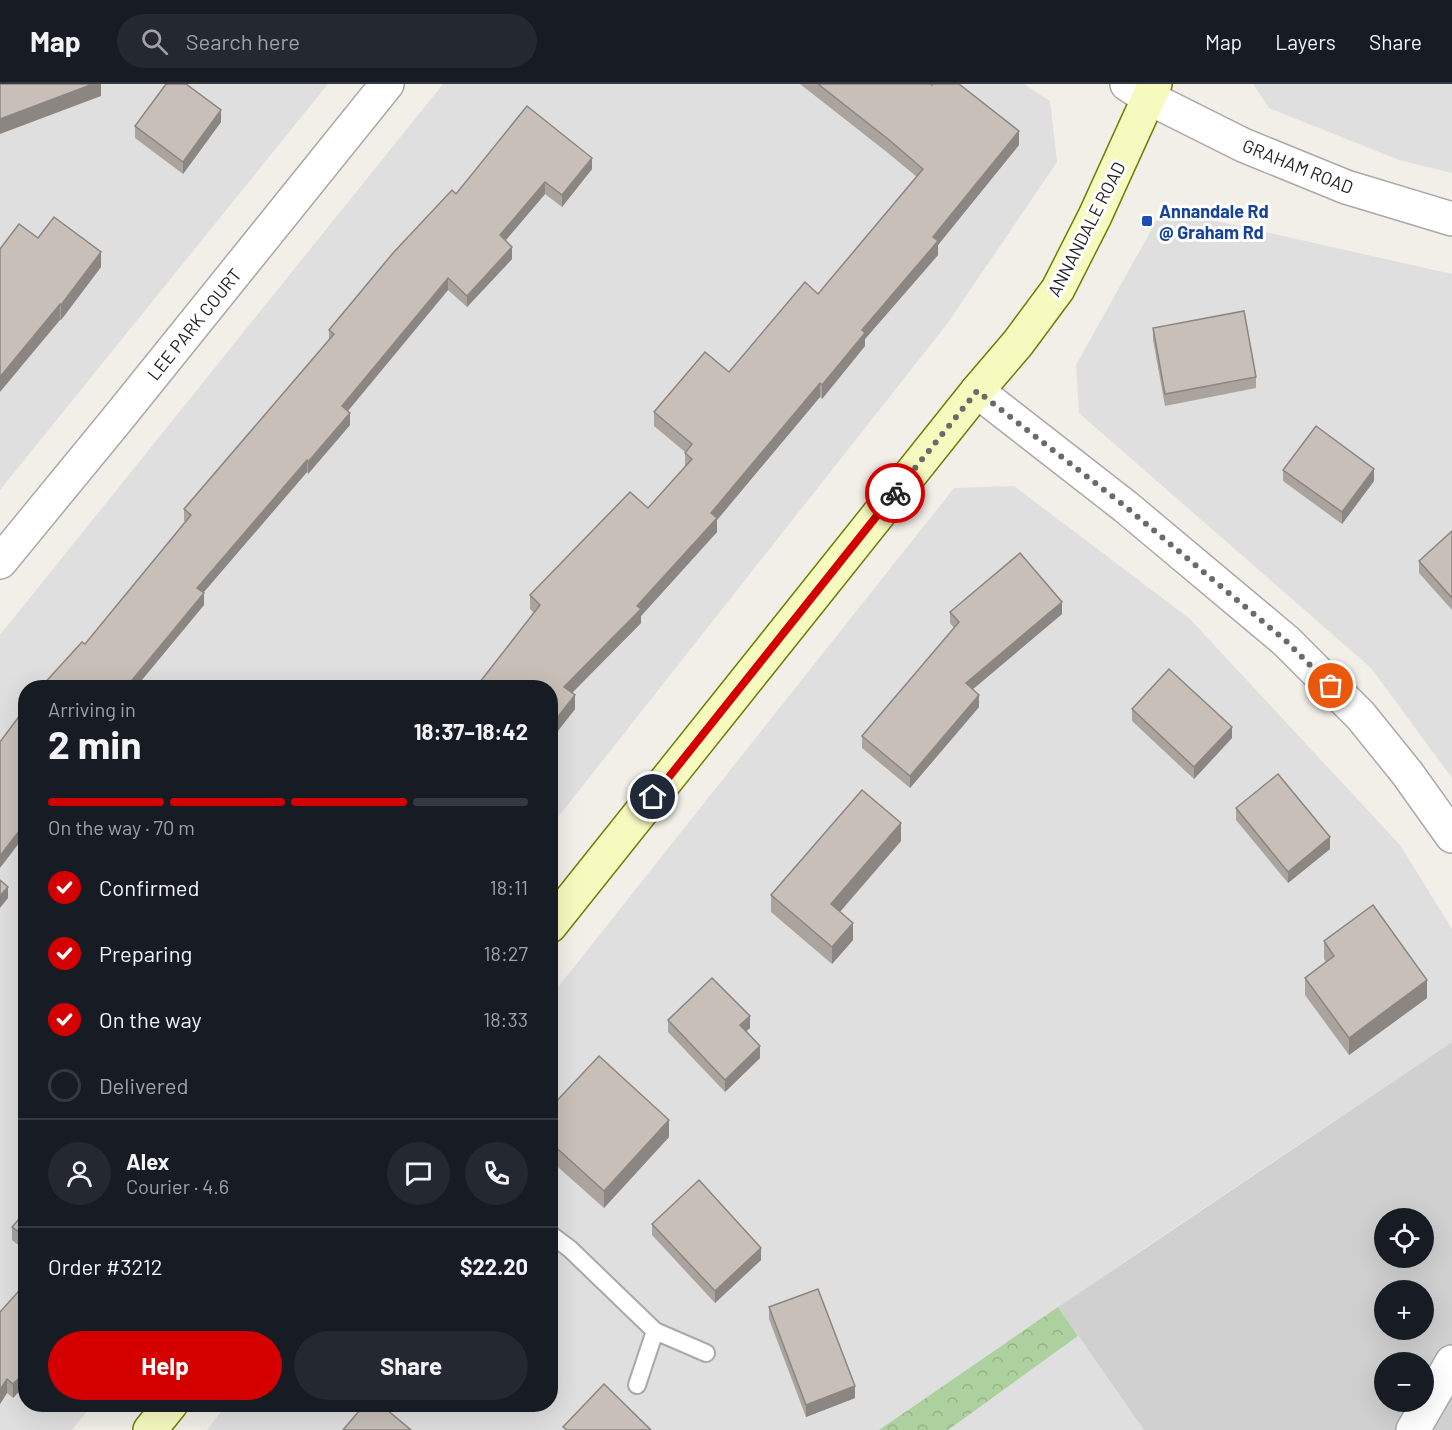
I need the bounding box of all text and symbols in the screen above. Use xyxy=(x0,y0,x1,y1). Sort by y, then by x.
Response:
search box xyxy=(117,14,537,68)
text: Map xyxy=(30,24,81,58)
icon: search xyxy=(138,25,171,58)
text: Search here xyxy=(186,28,300,54)
text: Map xyxy=(1205,29,1242,54)
text: Layers xyxy=(1275,29,1336,54)
text: Share xyxy=(1369,29,1422,54)
street label: GRAHAM ROAD xyxy=(1240,134,1356,198)
street label: ANNANDALE ROAD xyxy=(1043,158,1129,300)
place label: Annandale Rd @ Graham Rd xyxy=(1159,200,1269,243)
marker: Annandale Rd @ Graham Rd xyxy=(1140,214,1154,228)
street label: LEE PARK COURT xyxy=(142,264,246,384)
courier xyxy=(865,463,925,523)
icon: bike xyxy=(879,477,912,510)
pin xyxy=(1305,660,1356,711)
icon: bag xyxy=(1314,669,1347,702)
text: Arriving in xyxy=(48,697,136,721)
text: 18:37–18:42 xyxy=(414,718,528,744)
text: 2 min xyxy=(48,720,141,767)
pin xyxy=(627,771,678,822)
icon: home xyxy=(636,780,669,813)
text: On the way · 70 m xyxy=(48,815,195,839)
icon: check xyxy=(48,871,81,904)
text: Confirmed xyxy=(99,874,199,900)
text: 18:11 xyxy=(490,875,528,899)
icon: check xyxy=(48,937,81,970)
text: Preparing xyxy=(99,940,192,966)
text: 18:27 xyxy=(484,941,528,965)
icon: check xyxy=(48,1003,81,1036)
text: On the way xyxy=(99,1006,202,1032)
text: 18:33 xyxy=(483,1007,528,1031)
text: Delivered xyxy=(99,1072,188,1098)
button: person xyxy=(48,1142,111,1205)
button: chat xyxy=(387,1142,450,1205)
button: phone xyxy=(465,1142,528,1205)
text: Alex xyxy=(126,1148,169,1174)
text: Courier · 4.6 xyxy=(126,1174,229,1198)
map controls xyxy=(1374,1208,1434,1412)
button: locate xyxy=(1374,1208,1434,1268)
text: Order #3212 xyxy=(48,1253,163,1279)
text: $22.20 xyxy=(460,1253,528,1279)
button: + xyxy=(1374,1280,1434,1340)
button: Help xyxy=(48,1331,282,1400)
button: Share xyxy=(294,1331,528,1400)
button: − xyxy=(1374,1352,1434,1412)

